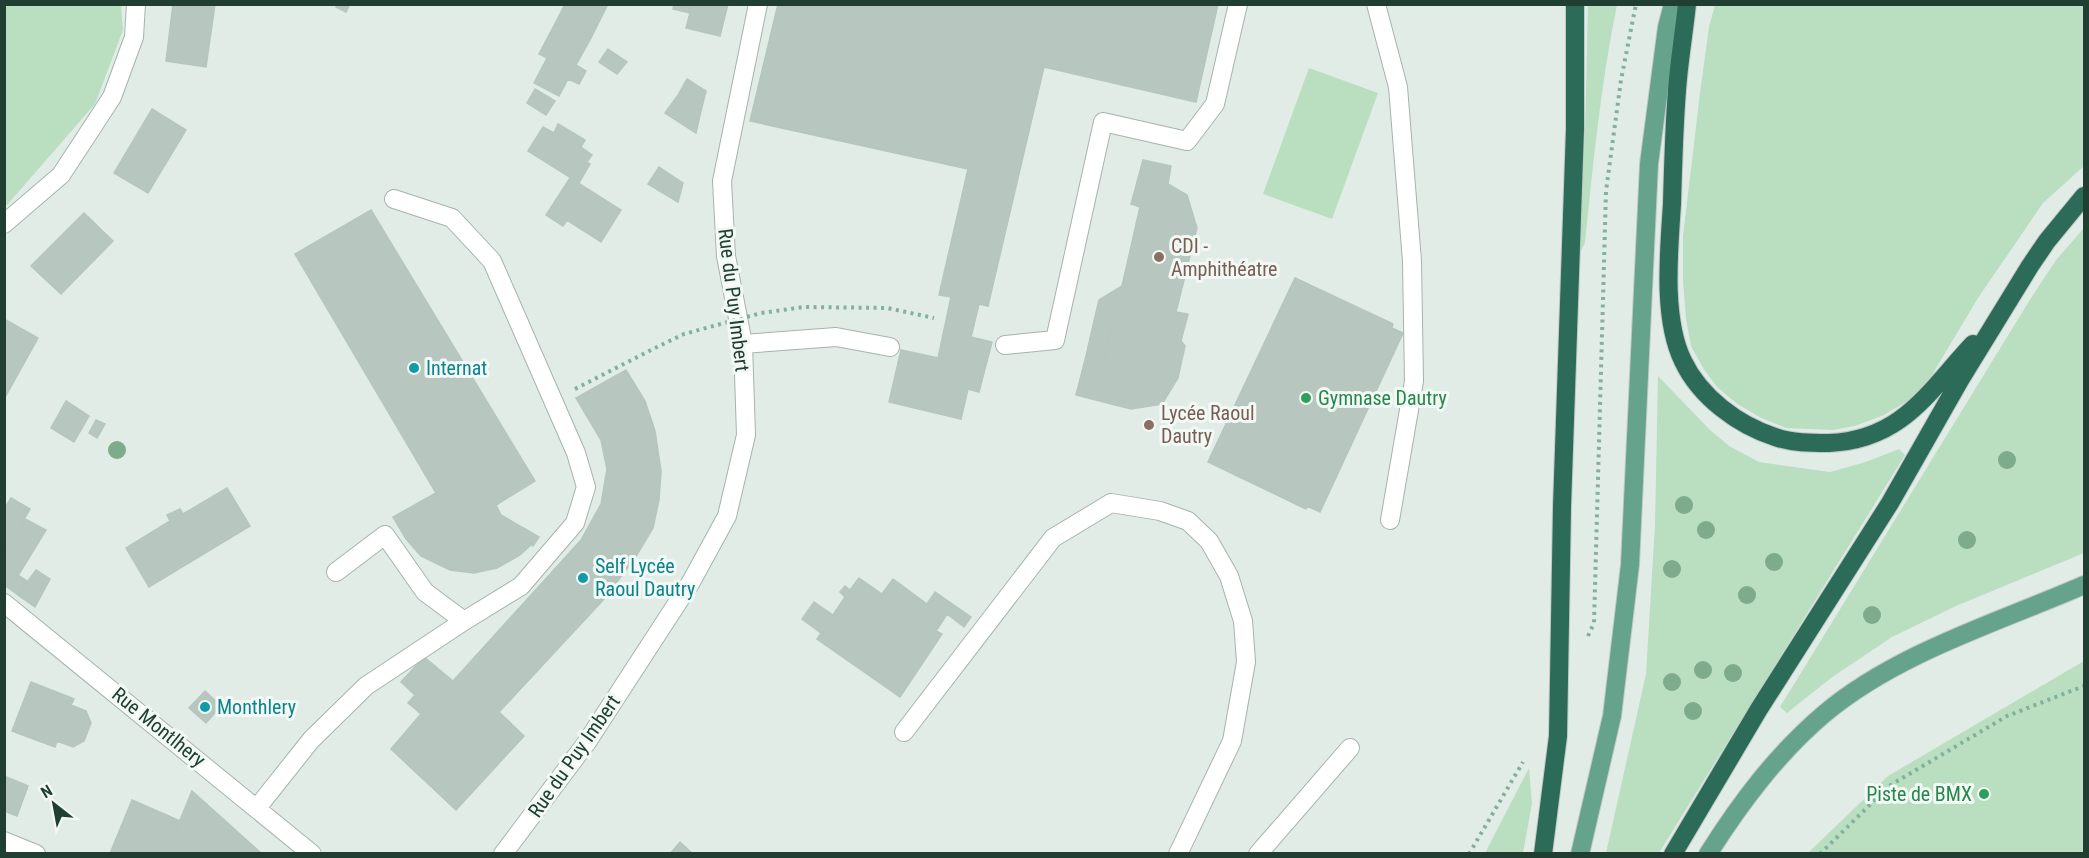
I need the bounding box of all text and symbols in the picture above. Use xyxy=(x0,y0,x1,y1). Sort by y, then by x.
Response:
street label: Rue du Puy Imbert xyxy=(713,227,755,373)
place label: CDI - Amphithéatre xyxy=(1171,234,1277,281)
marker: CDI - Amphithéatre xyxy=(1152,250,1166,264)
place label: Internat xyxy=(426,356,487,380)
marker: Internat xyxy=(407,361,421,375)
place label: Gymnase Dautry xyxy=(1318,386,1447,410)
marker: Gymnase Dautry xyxy=(1299,391,1313,405)
place label: Lycée Raoul Dautry xyxy=(1161,401,1255,448)
marker: Lycée Raoul Dautry xyxy=(1142,418,1156,432)
place label: Self Lycée Raoul Dautry xyxy=(595,554,695,601)
marker: Self Lycée Raoul Dautry xyxy=(576,571,590,585)
street label: Rue Montlhery xyxy=(107,682,211,772)
street label: Rue du Puy Imbert xyxy=(523,690,625,822)
place label: Monthlery xyxy=(217,695,296,719)
marker: Monthlery xyxy=(198,700,212,714)
north arrow xyxy=(24,774,84,834)
text: N xyxy=(37,781,56,802)
place label: Piste de BMX xyxy=(1866,782,1972,806)
marker: Piste de BMX xyxy=(1977,787,1991,801)

